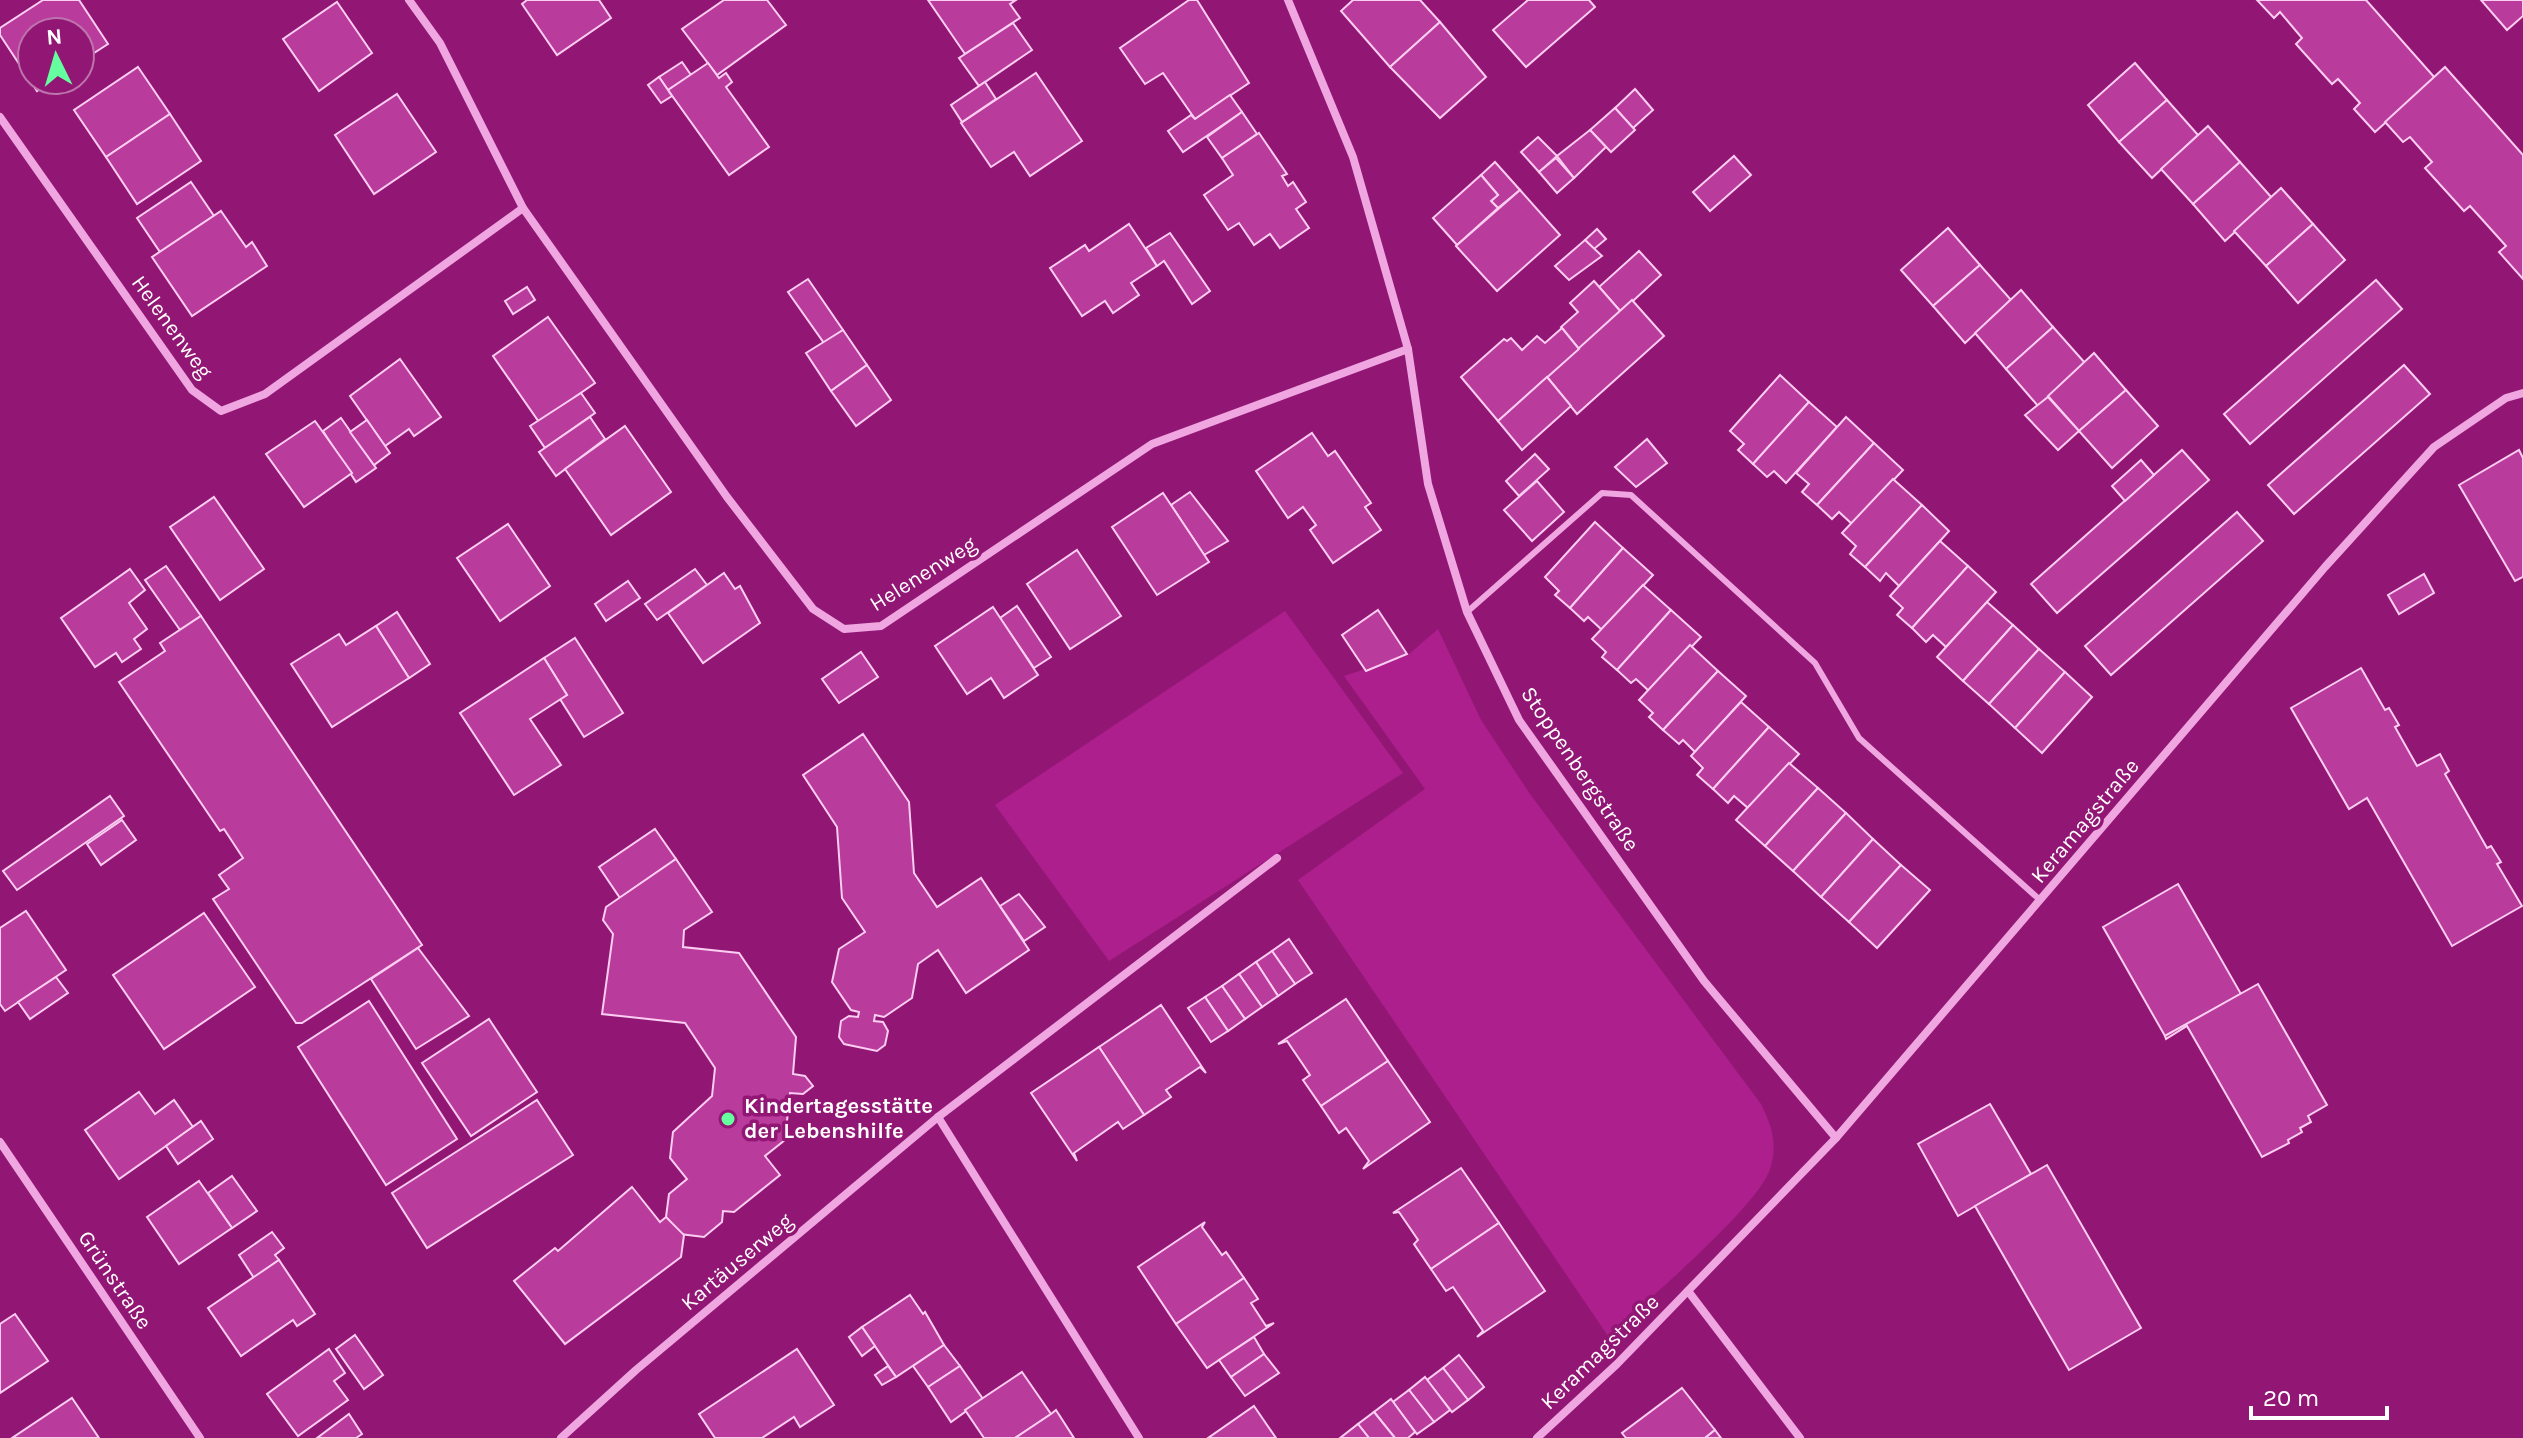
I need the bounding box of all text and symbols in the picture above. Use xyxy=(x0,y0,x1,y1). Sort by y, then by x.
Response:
north arrow xyxy=(16,16,96,96)
text: N xyxy=(45,23,63,51)
street label: Helenenweg xyxy=(126,270,218,384)
street label: Helenenweg xyxy=(865,531,982,617)
street label: Stoppenbergstraße xyxy=(1515,682,1645,856)
street label: Keramagstraße xyxy=(2025,753,2145,889)
place label: Kindertagesstätte der Lebenshilfe xyxy=(744,1093,933,1144)
marker: Kindertagesstätte der Lebenshilfe xyxy=(719,1110,737,1128)
street label: Kartäuserweg xyxy=(676,1207,799,1316)
street label: Grünstraße xyxy=(73,1226,157,1334)
street label: Keramagstraße xyxy=(1535,1289,1665,1415)
scale bar xyxy=(2251,1370,2387,1420)
text: 20 m xyxy=(2263,1384,2319,1412)

